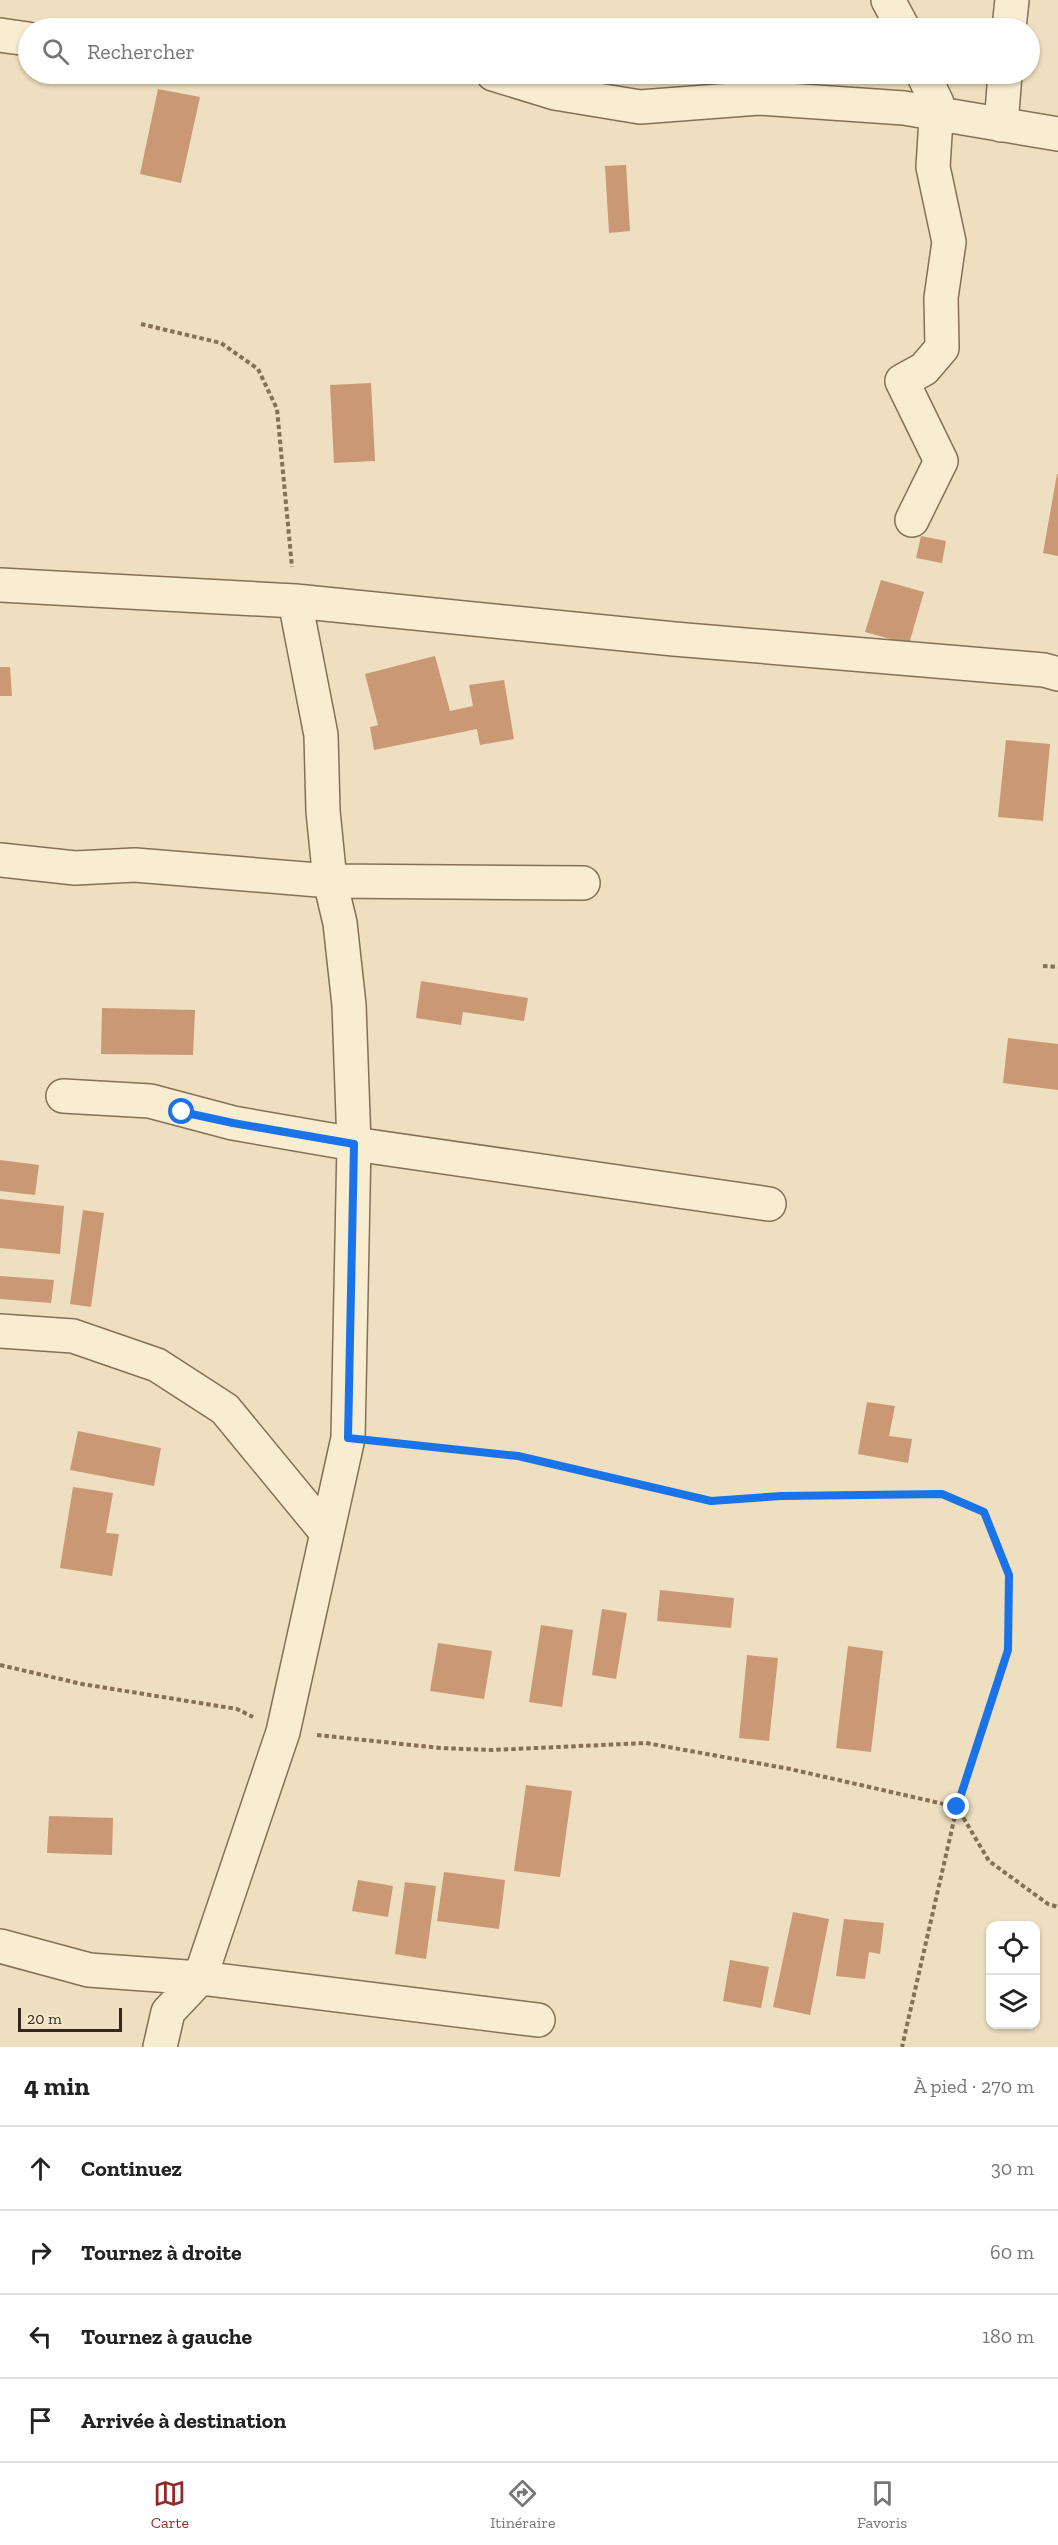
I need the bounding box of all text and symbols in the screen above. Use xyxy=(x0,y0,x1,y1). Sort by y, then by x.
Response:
search box xyxy=(18,18,1040,84)
icon: search xyxy=(39,35,72,68)
text: Rechercher xyxy=(87,38,195,65)
route start xyxy=(168,1098,194,1124)
route end xyxy=(943,1793,969,1819)
map controls xyxy=(986,1921,1040,2029)
button: locate xyxy=(986,1921,1040,1975)
button: layers xyxy=(986,1975,1040,2029)
scale bar xyxy=(18,2005,122,2032)
text: 20 m xyxy=(27,2009,62,2028)
text: 4 min xyxy=(24,2070,90,2102)
text: À pied · 270 m xyxy=(914,2074,1034,2098)
icon: ahead xyxy=(24,2152,57,2185)
text: Continuez xyxy=(81,2155,182,2182)
text: 30 m xyxy=(991,2156,1034,2180)
icon: right xyxy=(24,2236,57,2269)
text: Tournez à droite xyxy=(81,2239,242,2266)
text: 60 m xyxy=(990,2240,1034,2264)
icon: left xyxy=(24,2320,57,2353)
text: Tournez à gauche xyxy=(81,2323,252,2350)
text: 180 m xyxy=(982,2324,1034,2348)
icon: arrive xyxy=(24,2404,57,2437)
text: Arrivée à destination xyxy=(81,2407,286,2434)
tab: Carte xyxy=(151,2477,189,2532)
tab: Itinéraire xyxy=(490,2477,556,2532)
tab: Favoris xyxy=(857,2477,907,2532)

